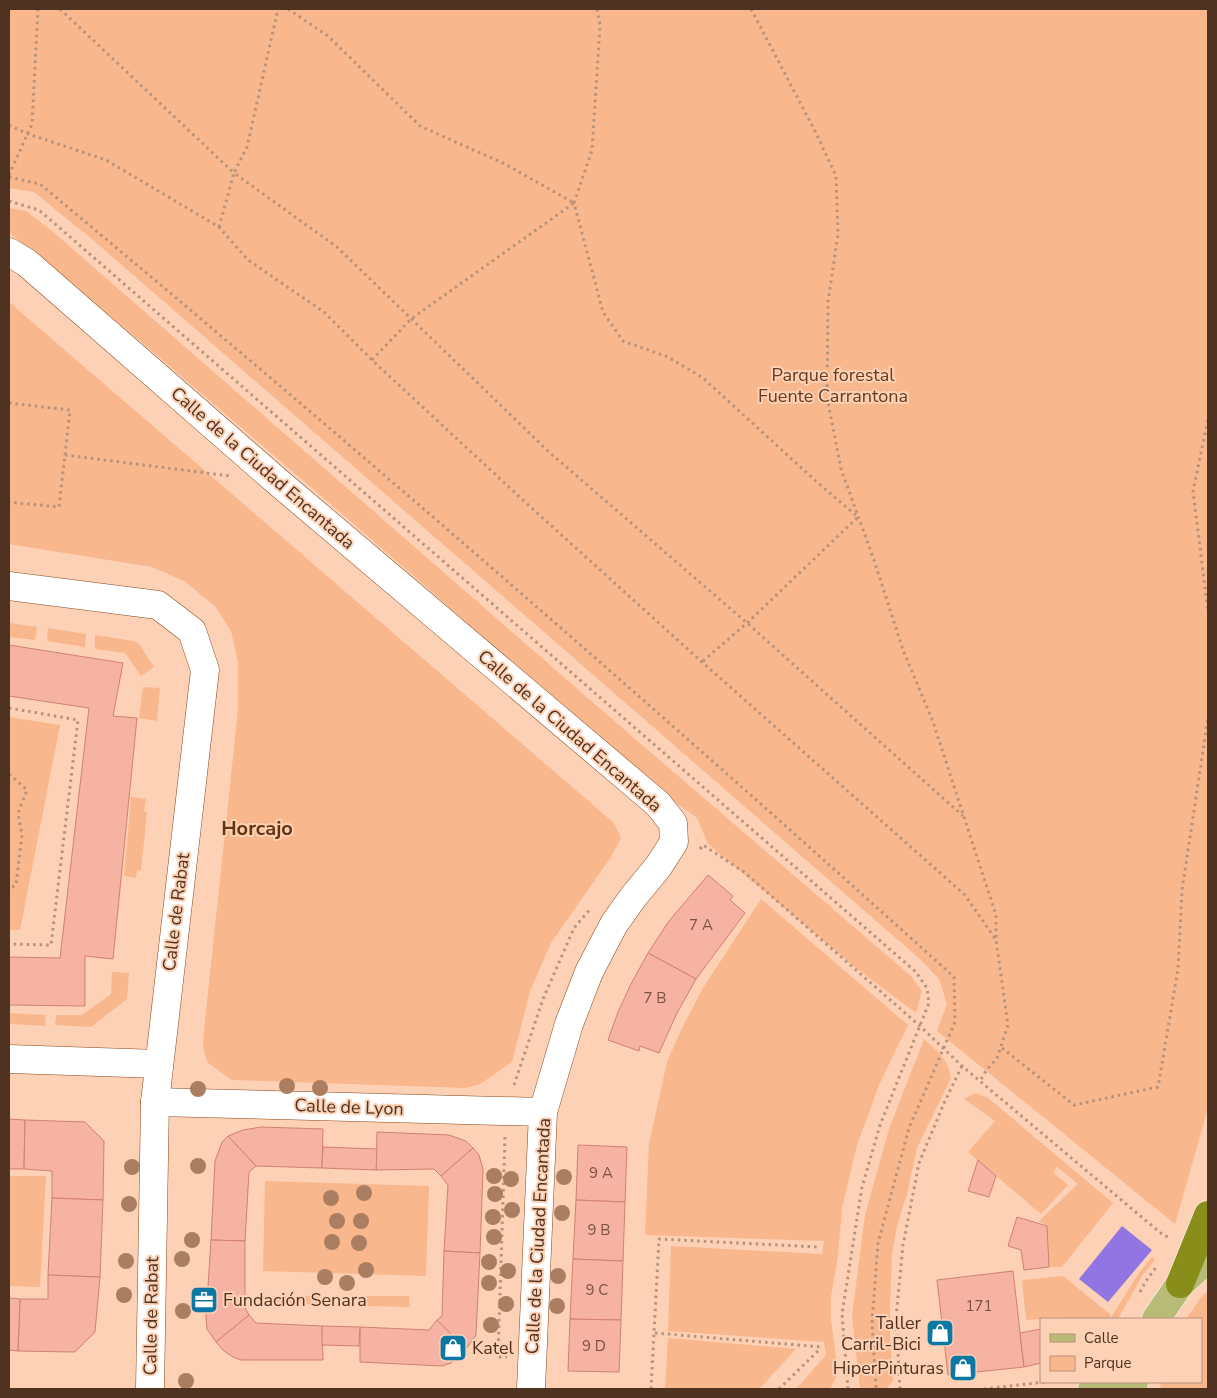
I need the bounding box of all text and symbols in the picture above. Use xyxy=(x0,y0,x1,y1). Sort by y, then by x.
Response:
park label: Parque forestal Fuente Carrantona xyxy=(758,363,908,408)
street label: Calle de la Ciudad Encantada xyxy=(166,381,360,555)
street label: Calle de la Ciudad Encantada xyxy=(473,644,667,818)
district label: Horcajo xyxy=(221,815,293,842)
street label: Calle de Rabat xyxy=(157,851,195,972)
house number: 7 A xyxy=(689,915,713,935)
house number: 7 B xyxy=(644,988,667,1008)
street label: Calle de Lyon xyxy=(294,1093,404,1121)
street label: Calle de la Ciudad Encantada xyxy=(520,1117,556,1355)
house number: 9 A xyxy=(589,1163,613,1183)
house number: 9 B xyxy=(588,1220,611,1240)
street label: Calle de Rabat xyxy=(138,1256,164,1376)
house number: 9 C xyxy=(586,1280,608,1300)
office icon: Fundación Senara xyxy=(189,1285,219,1315)
place label: Fundación Senara xyxy=(223,1288,367,1312)
house number: 171 xyxy=(965,1296,993,1316)
place label: Taller Carril-Bici xyxy=(841,1311,922,1356)
shop icon: Taller Carril-Bici xyxy=(925,1318,955,1348)
legend xyxy=(1040,1318,1202,1383)
text: Calle xyxy=(1084,1328,1119,1348)
shop icon: Katel xyxy=(438,1333,468,1363)
place label: Katel xyxy=(472,1336,515,1360)
house number: 9 D xyxy=(582,1336,606,1356)
shop icon: HiperPinturas xyxy=(948,1353,978,1383)
text: Parque xyxy=(1084,1353,1132,1373)
place label: HiperPinturas xyxy=(833,1356,944,1380)

